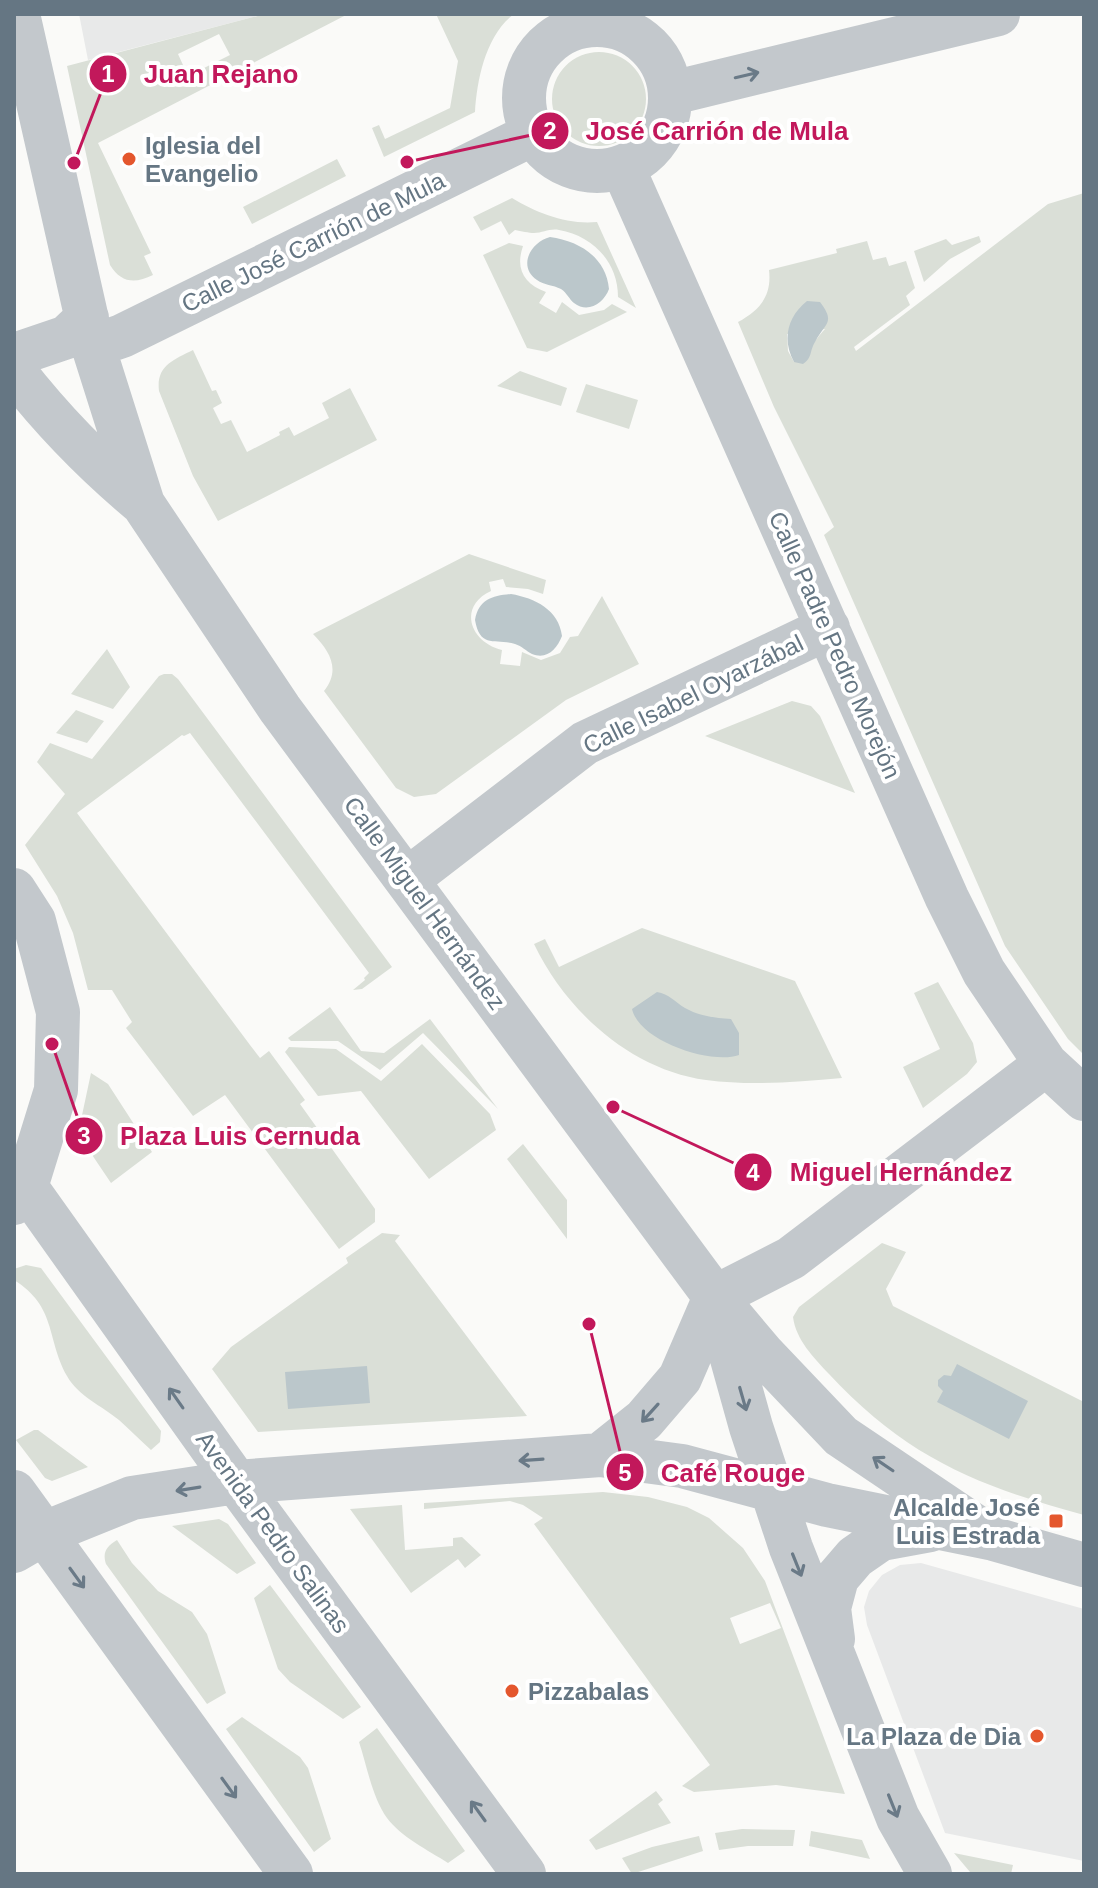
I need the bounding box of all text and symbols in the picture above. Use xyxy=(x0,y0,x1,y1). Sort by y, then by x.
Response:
callout: Juan Rejano xyxy=(88,49,314,99)
text: Juan Rejano xyxy=(144,59,298,89)
text: 1 xyxy=(101,60,115,87)
one-way arrow xyxy=(734,67,760,82)
callout: José Carrión de Mula xyxy=(530,106,865,156)
text: José Carrión de Mula xyxy=(586,116,849,146)
text: 2 xyxy=(543,117,557,144)
place label: Iglesia del Evangelio xyxy=(145,132,261,187)
marker: Iglesia del Evangelio xyxy=(120,150,138,168)
street label: Calle José Carrión de Mula xyxy=(177,166,450,318)
street label: Calle Padre Pedro Morejón xyxy=(764,507,906,783)
street label: Calle Isabel Oyarzábal xyxy=(579,629,807,759)
street label: Calle Miguel Hernández xyxy=(339,791,511,1015)
callout: Plaza Luis Cernuda xyxy=(64,1111,376,1161)
text: Plaza Luis Cernuda xyxy=(120,1121,360,1151)
text: 3 xyxy=(77,1122,91,1149)
callout: Miguel Hernández xyxy=(733,1147,1028,1197)
text: Miguel Hernández xyxy=(790,1157,1012,1187)
text: 4 xyxy=(746,1159,760,1186)
one-way arrow xyxy=(737,1386,752,1412)
one-way arrow xyxy=(168,1387,184,1409)
one-way arrow xyxy=(641,1402,660,1423)
street label: Avenida Pedro Salinas xyxy=(191,1426,355,1638)
callout: Café Rouge xyxy=(605,1447,821,1497)
one-way arrow xyxy=(518,1453,545,1468)
one-way arrow xyxy=(873,1456,895,1473)
text: Café Rouge xyxy=(661,1458,805,1488)
text: 5 xyxy=(618,1459,632,1486)
one-way arrow xyxy=(176,1482,201,1497)
place label: Alcalde José Luis Estrada xyxy=(893,1494,1041,1549)
marker: Alcalde José Luis Estrada xyxy=(1047,1512,1065,1530)
one-way arrow xyxy=(791,1552,806,1577)
one-way arrow xyxy=(68,1566,85,1588)
place label: Pizzabalas xyxy=(528,1678,649,1705)
marker: Pizzabalas xyxy=(503,1682,521,1700)
place label: La Plaza de Dia xyxy=(846,1723,1022,1750)
marker: La Plaza de Dia xyxy=(1028,1727,1046,1745)
one-way arrow xyxy=(221,1777,237,1799)
one-way arrow xyxy=(887,1793,902,1818)
one-way arrow xyxy=(470,1801,487,1822)

